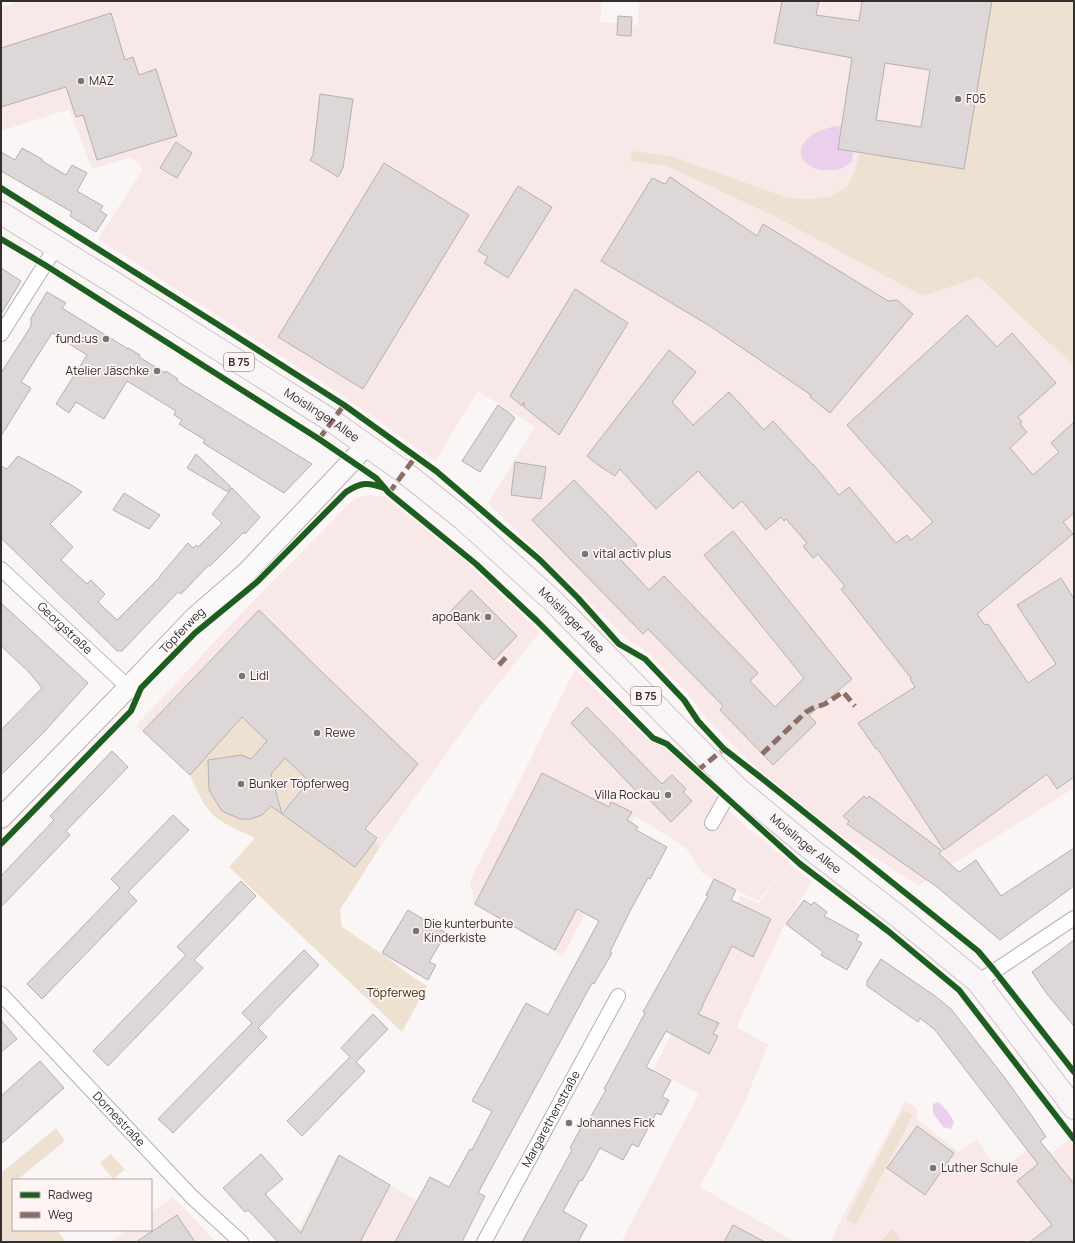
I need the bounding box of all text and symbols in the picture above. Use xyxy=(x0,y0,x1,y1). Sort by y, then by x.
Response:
place label: MAZ xyxy=(89,72,114,89)
marker: MAZ xyxy=(76,76,86,86)
place label: F05 xyxy=(966,90,986,107)
marker: F05 xyxy=(953,94,963,104)
place label: fund:us xyxy=(55,330,98,347)
marker: fund:us xyxy=(101,334,111,344)
road number: B 75 xyxy=(224,353,254,371)
place label: Atelier Jäschke xyxy=(66,362,149,379)
marker: Atelier Jäschke xyxy=(152,366,162,376)
street label: Moislinger Allee xyxy=(281,384,363,446)
place label: vital activ plus xyxy=(593,545,671,562)
marker: vital activ plus xyxy=(580,549,590,559)
street label: Moislinger Allee xyxy=(535,583,609,657)
street label: Georgstraße xyxy=(34,598,96,658)
street label: Töpferweg xyxy=(156,603,209,657)
place label: apoBank xyxy=(432,608,481,625)
marker: apoBank xyxy=(483,612,493,622)
place label: Lidl xyxy=(250,667,269,684)
marker: Lidl xyxy=(237,671,247,681)
road number: B 75 xyxy=(631,687,661,705)
place label: Rewe xyxy=(325,724,355,741)
marker: Rewe xyxy=(312,728,322,738)
place label: Bunker Töpferweg xyxy=(249,775,349,792)
marker: Bunker Töpferweg xyxy=(236,779,246,789)
place label: Villa Rockau xyxy=(594,786,660,803)
marker: Villa Rockau xyxy=(663,790,673,800)
street label: Moislinger Allee xyxy=(766,809,845,877)
place label: Die kunterbunte Kinderkiste xyxy=(424,915,513,946)
marker: Die kunterbunte Kinderkiste xyxy=(411,926,421,936)
park label: Töpferweg xyxy=(367,984,425,1001)
street label: Margarethenstraße xyxy=(517,1067,584,1170)
street label: Dornestraße xyxy=(89,1088,149,1150)
place label: Johannes Fick xyxy=(577,1114,656,1131)
marker: Johannes Fick xyxy=(564,1118,574,1128)
place label: Luther Schule xyxy=(941,1159,1018,1176)
marker: Luther Schule xyxy=(928,1163,938,1173)
legend xyxy=(12,1179,152,1231)
text: Radweg xyxy=(48,1186,92,1203)
text: Weg xyxy=(48,1206,73,1223)

